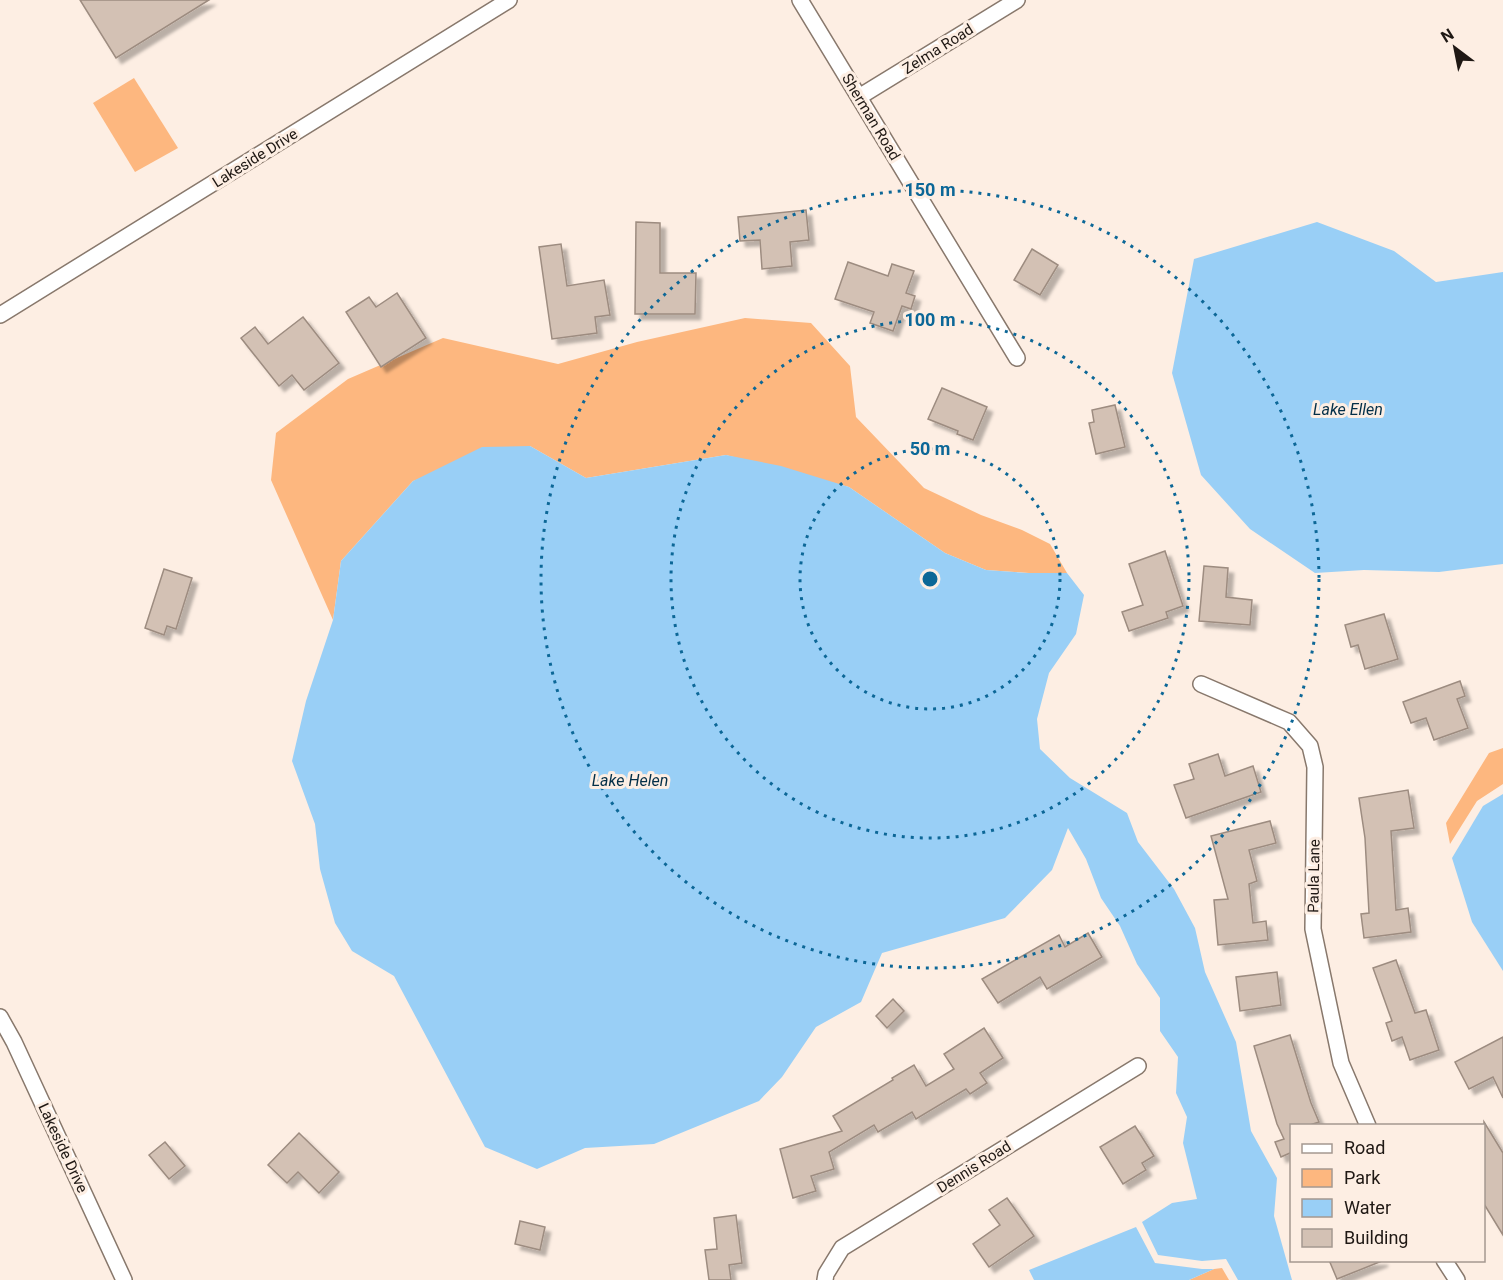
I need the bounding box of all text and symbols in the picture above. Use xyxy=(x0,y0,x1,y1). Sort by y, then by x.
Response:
north arrow xyxy=(1425,18,1485,78)
street label: Zelma Road xyxy=(899,20,977,78)
text: N xyxy=(1437,25,1457,47)
street label: Sherman Road xyxy=(838,70,904,164)
street label: Lakeside Drive xyxy=(209,125,301,191)
text: 150 m xyxy=(904,179,956,200)
text: 100 m xyxy=(904,309,956,330)
water label: Lake Ellen xyxy=(1313,400,1383,419)
text: 50 m xyxy=(910,438,950,459)
centre of rings xyxy=(920,569,940,589)
water label: Lake Helen xyxy=(592,771,668,790)
street label: Paula Lane xyxy=(1304,839,1324,913)
street label: Lakeside Drive xyxy=(34,1100,92,1196)
legend xyxy=(1290,1124,1485,1262)
street label: Dennis Road xyxy=(934,1137,1014,1197)
text: Road xyxy=(1344,1137,1385,1158)
text: Park xyxy=(1344,1167,1381,1188)
text: Water xyxy=(1344,1197,1391,1218)
text: Building xyxy=(1344,1227,1408,1248)

